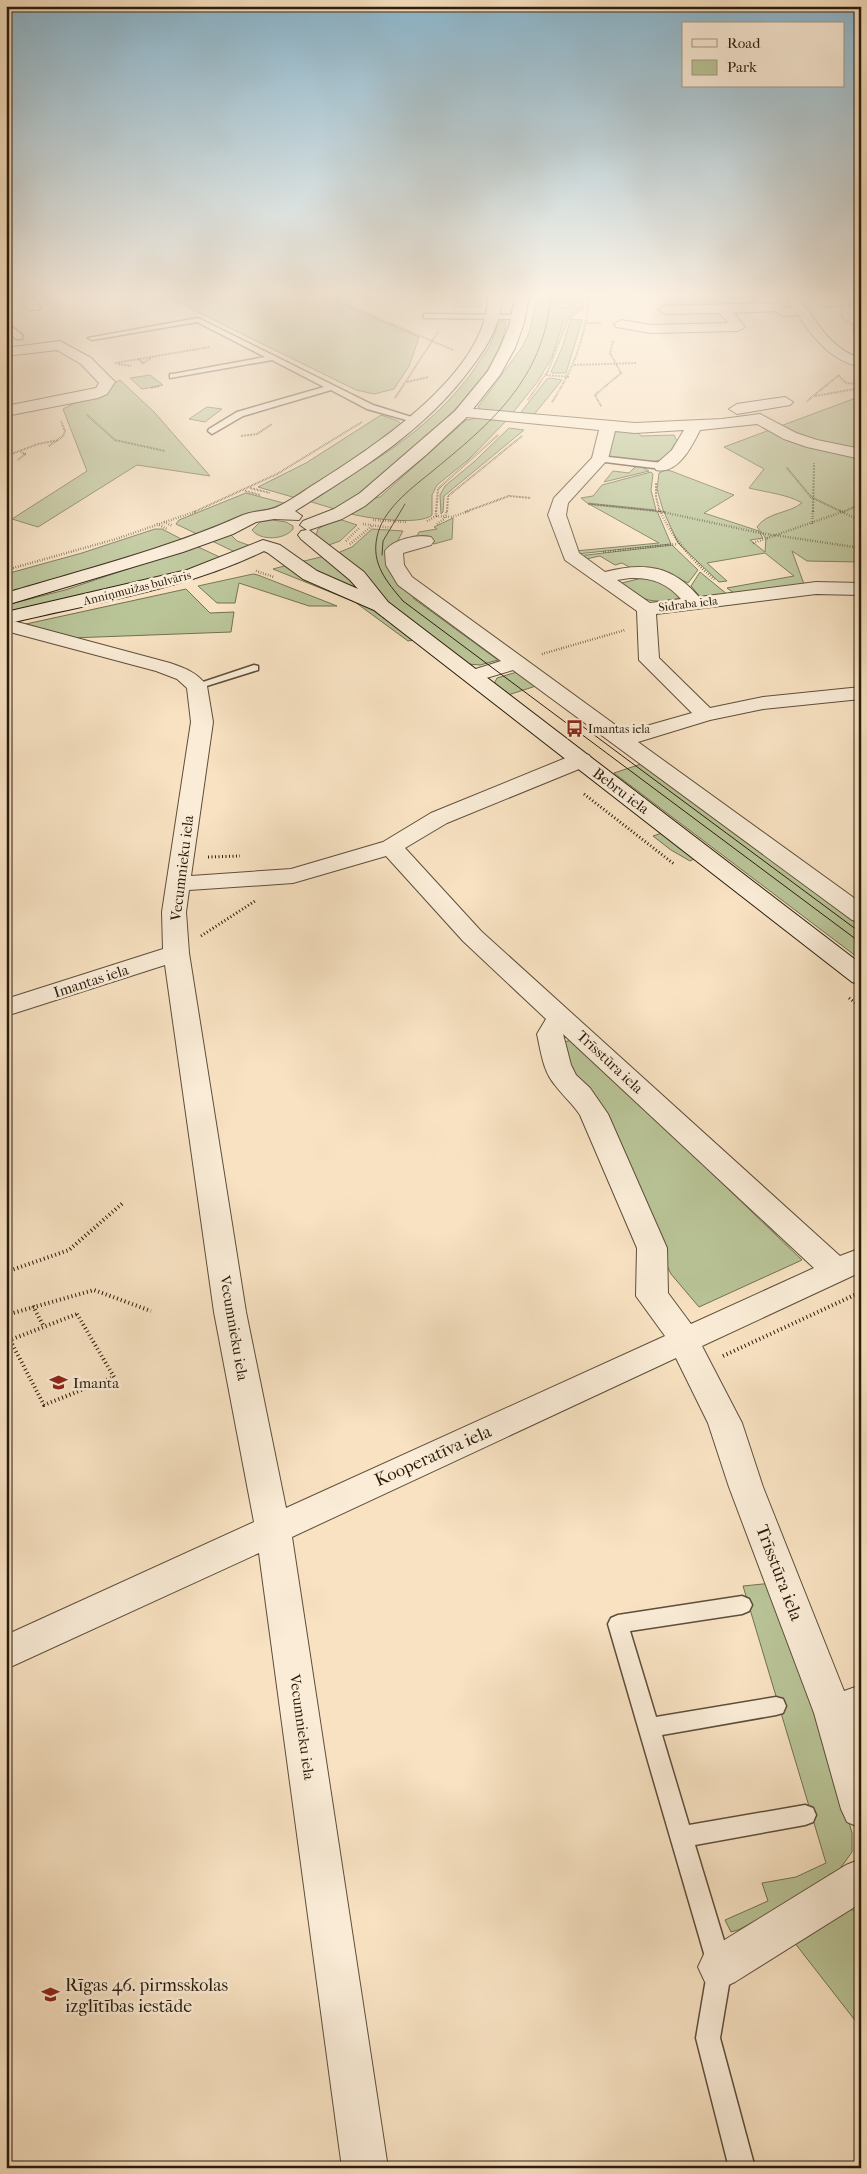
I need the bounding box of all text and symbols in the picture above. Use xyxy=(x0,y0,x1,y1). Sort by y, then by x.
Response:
legend xyxy=(682,22,844,88)
text: Road xyxy=(727,34,761,52)
text: Park xyxy=(727,58,757,76)
street label: Anniņmuižas bulvāris xyxy=(81,568,193,608)
street label: Sidraba iela xyxy=(658,593,719,615)
bus stop icon: Imantas iela xyxy=(564,719,584,739)
place label: Imantas iela xyxy=(588,722,651,736)
street label: Bebru iela xyxy=(589,764,654,819)
street label: Vecumnieku iela xyxy=(166,813,198,923)
street label: Imantas iela xyxy=(51,960,132,1002)
street label: Trīsstūra iela xyxy=(573,1027,648,1098)
street label: Vecumnieku iela xyxy=(216,1273,252,1383)
school or university icon: Imanta xyxy=(49,1373,69,1393)
place label: Imanta xyxy=(73,1374,120,1392)
street label: Kooperatīva iela xyxy=(371,1421,495,1491)
street label: Trīsstūra iela xyxy=(751,1522,807,1624)
street label: Vecumnieku iela xyxy=(286,1672,318,1782)
place label: Rīgas 46. pirmsskolas izglītības iestāde xyxy=(65,1975,229,2017)
school or university icon: Rīgas 46. pirmsskolas izglītības iestāde xyxy=(41,1985,61,2005)

